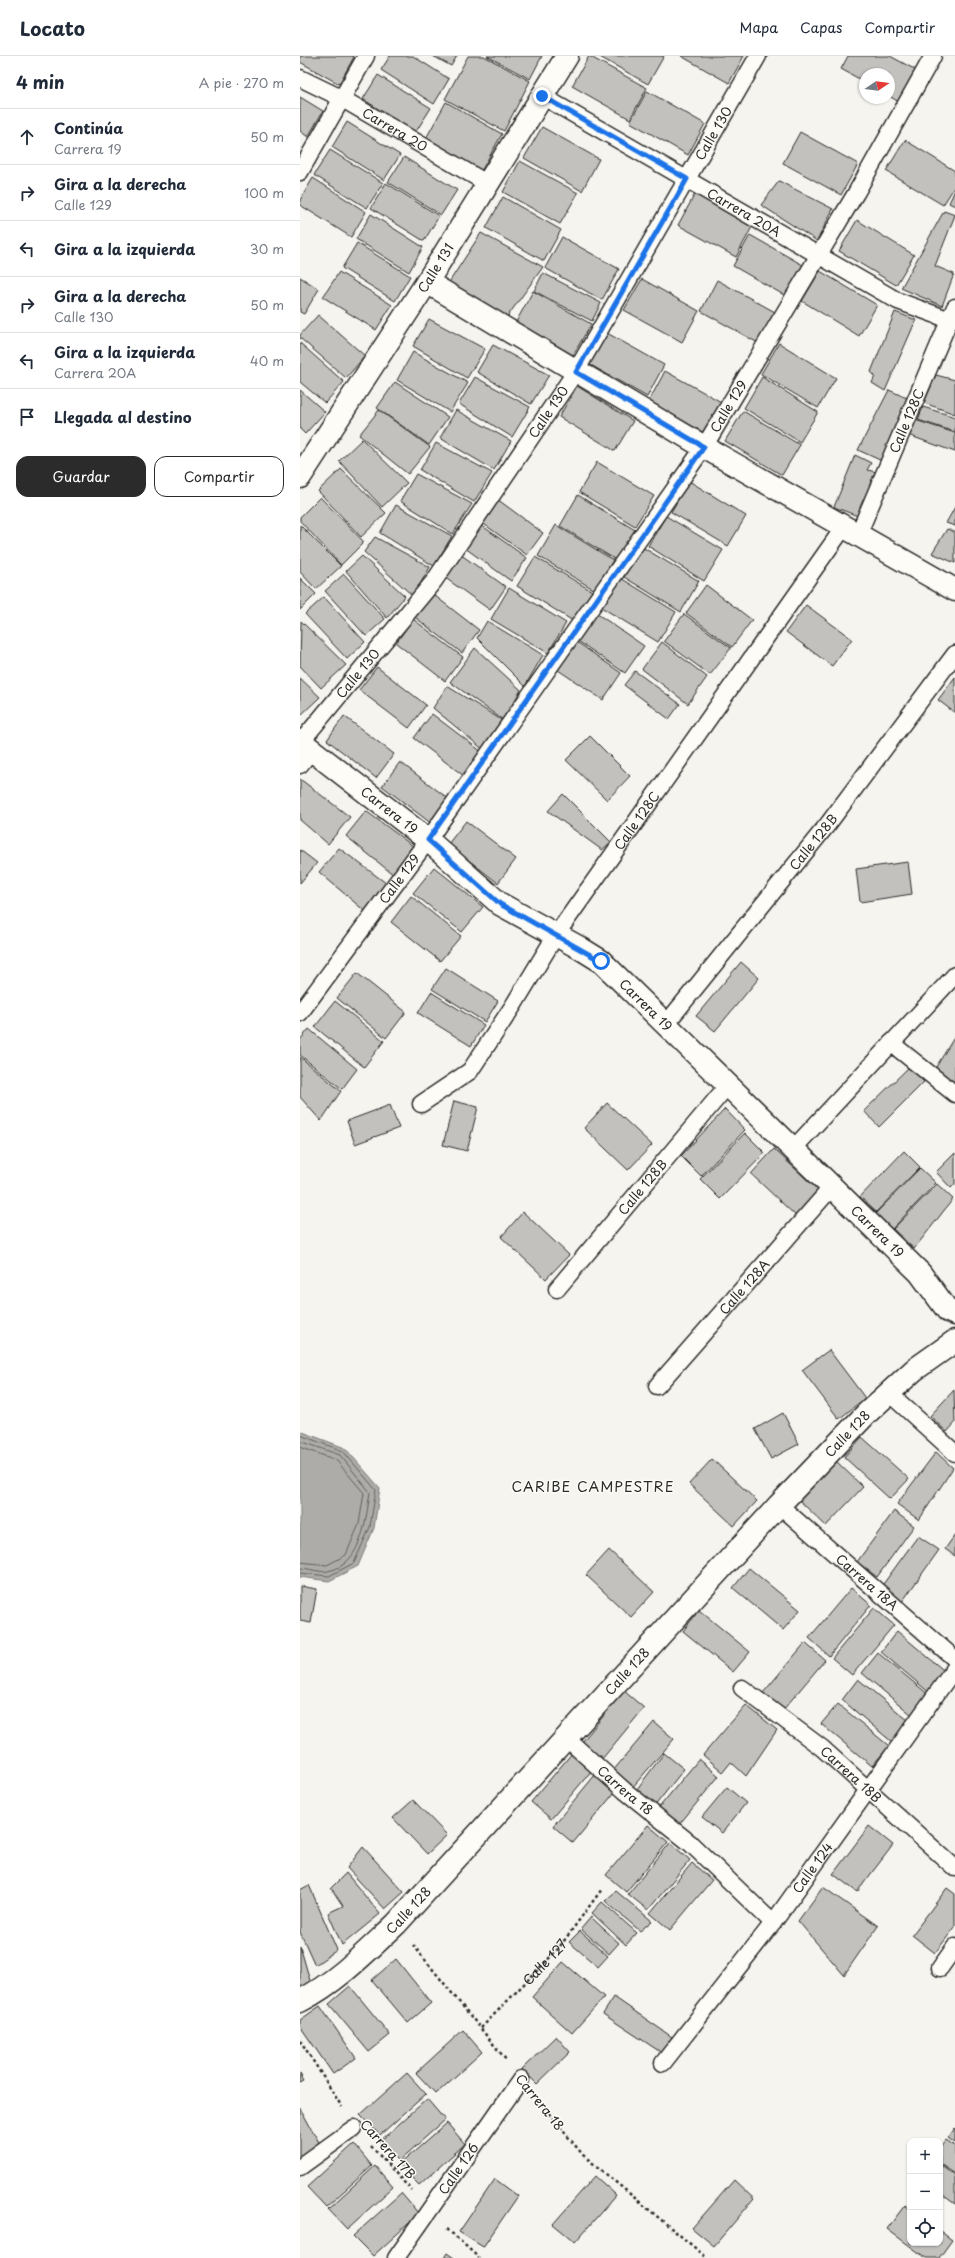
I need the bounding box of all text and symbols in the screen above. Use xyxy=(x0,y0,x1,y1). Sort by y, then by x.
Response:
text: Locato xyxy=(20,14,85,42)
text: Mapa xyxy=(740,17,778,38)
text: Capas xyxy=(800,17,842,38)
text: Compartir xyxy=(864,17,935,38)
north arrow xyxy=(859,68,895,104)
text: 4 min xyxy=(16,69,64,95)
text: A pie · 270 m xyxy=(199,73,284,92)
route end xyxy=(533,87,551,105)
street label: Calle 130 xyxy=(690,102,736,163)
street label: Carrera 20 xyxy=(359,103,431,156)
text: Continúa xyxy=(54,116,123,139)
icon: ahead xyxy=(16,126,38,148)
text: 50 m xyxy=(250,127,284,146)
text: Carrera 19 xyxy=(54,139,122,158)
text: Gira a la derecha xyxy=(54,172,186,195)
icon: right xyxy=(16,182,38,204)
text: 100 m xyxy=(244,183,284,202)
street label: Carrera 20A xyxy=(704,183,785,241)
text: Calle 129 xyxy=(54,195,112,214)
text: Gira a la izquierda xyxy=(54,237,195,260)
icon: left xyxy=(16,238,38,260)
text: 30 m xyxy=(250,239,284,258)
street label: Calle 131 xyxy=(413,239,458,296)
text: Gira a la derecha xyxy=(54,284,186,307)
icon: right xyxy=(16,294,38,316)
text: 50 m xyxy=(250,295,284,314)
text: Calle 130 xyxy=(54,307,114,326)
text: Gira a la izquierda xyxy=(54,340,195,363)
icon: left xyxy=(16,350,38,372)
text: 40 m xyxy=(250,351,284,370)
text: Carrera 20A xyxy=(54,363,136,382)
street label: Calle 129 xyxy=(705,376,751,436)
street label: Calle 130 xyxy=(523,382,573,442)
street label: Calle 128C xyxy=(884,386,928,456)
text: Llegada al destino xyxy=(54,405,192,428)
icon: arrive xyxy=(16,406,38,428)
button: Guardar xyxy=(16,456,146,497)
button: Compartir xyxy=(154,456,284,497)
street label: Calle 130 xyxy=(331,644,384,702)
street label: Carrera 19 xyxy=(357,782,422,838)
street label: Calle 128C xyxy=(609,787,664,854)
street label: Calle 128B xyxy=(784,810,841,874)
street label: Calle 129 xyxy=(374,849,424,907)
route start xyxy=(592,952,610,970)
street label: Carrera 19 xyxy=(615,974,677,1035)
street label: Calle 128B xyxy=(613,1155,671,1219)
street label: Carrera 19 xyxy=(847,1201,909,1262)
street label: Calle 128A xyxy=(714,1255,773,1318)
street label: Calle 128 xyxy=(820,1406,874,1461)
district label: CARIBE CAMPESTRE xyxy=(512,1476,674,1497)
street label: Carrera 18A xyxy=(832,1549,903,1614)
street label: Calle 128 xyxy=(600,1643,653,1699)
street label: Carrera 18B xyxy=(817,1741,886,1806)
street label: Carrera 18 xyxy=(594,1761,657,1819)
street label: Calle 124 xyxy=(787,1838,837,1897)
street label: Calle 128 xyxy=(381,1882,435,1938)
street label: Calle 127 xyxy=(518,1935,571,1989)
street label: Carrera 18 xyxy=(512,2069,569,2134)
street label: Carrera 17B xyxy=(356,2115,420,2183)
map controls xyxy=(907,2138,943,2246)
button: + xyxy=(907,2138,943,2174)
street label: Calle 126 xyxy=(433,2139,483,2198)
button: − xyxy=(907,2174,943,2210)
button: locate xyxy=(907,2210,943,2246)

